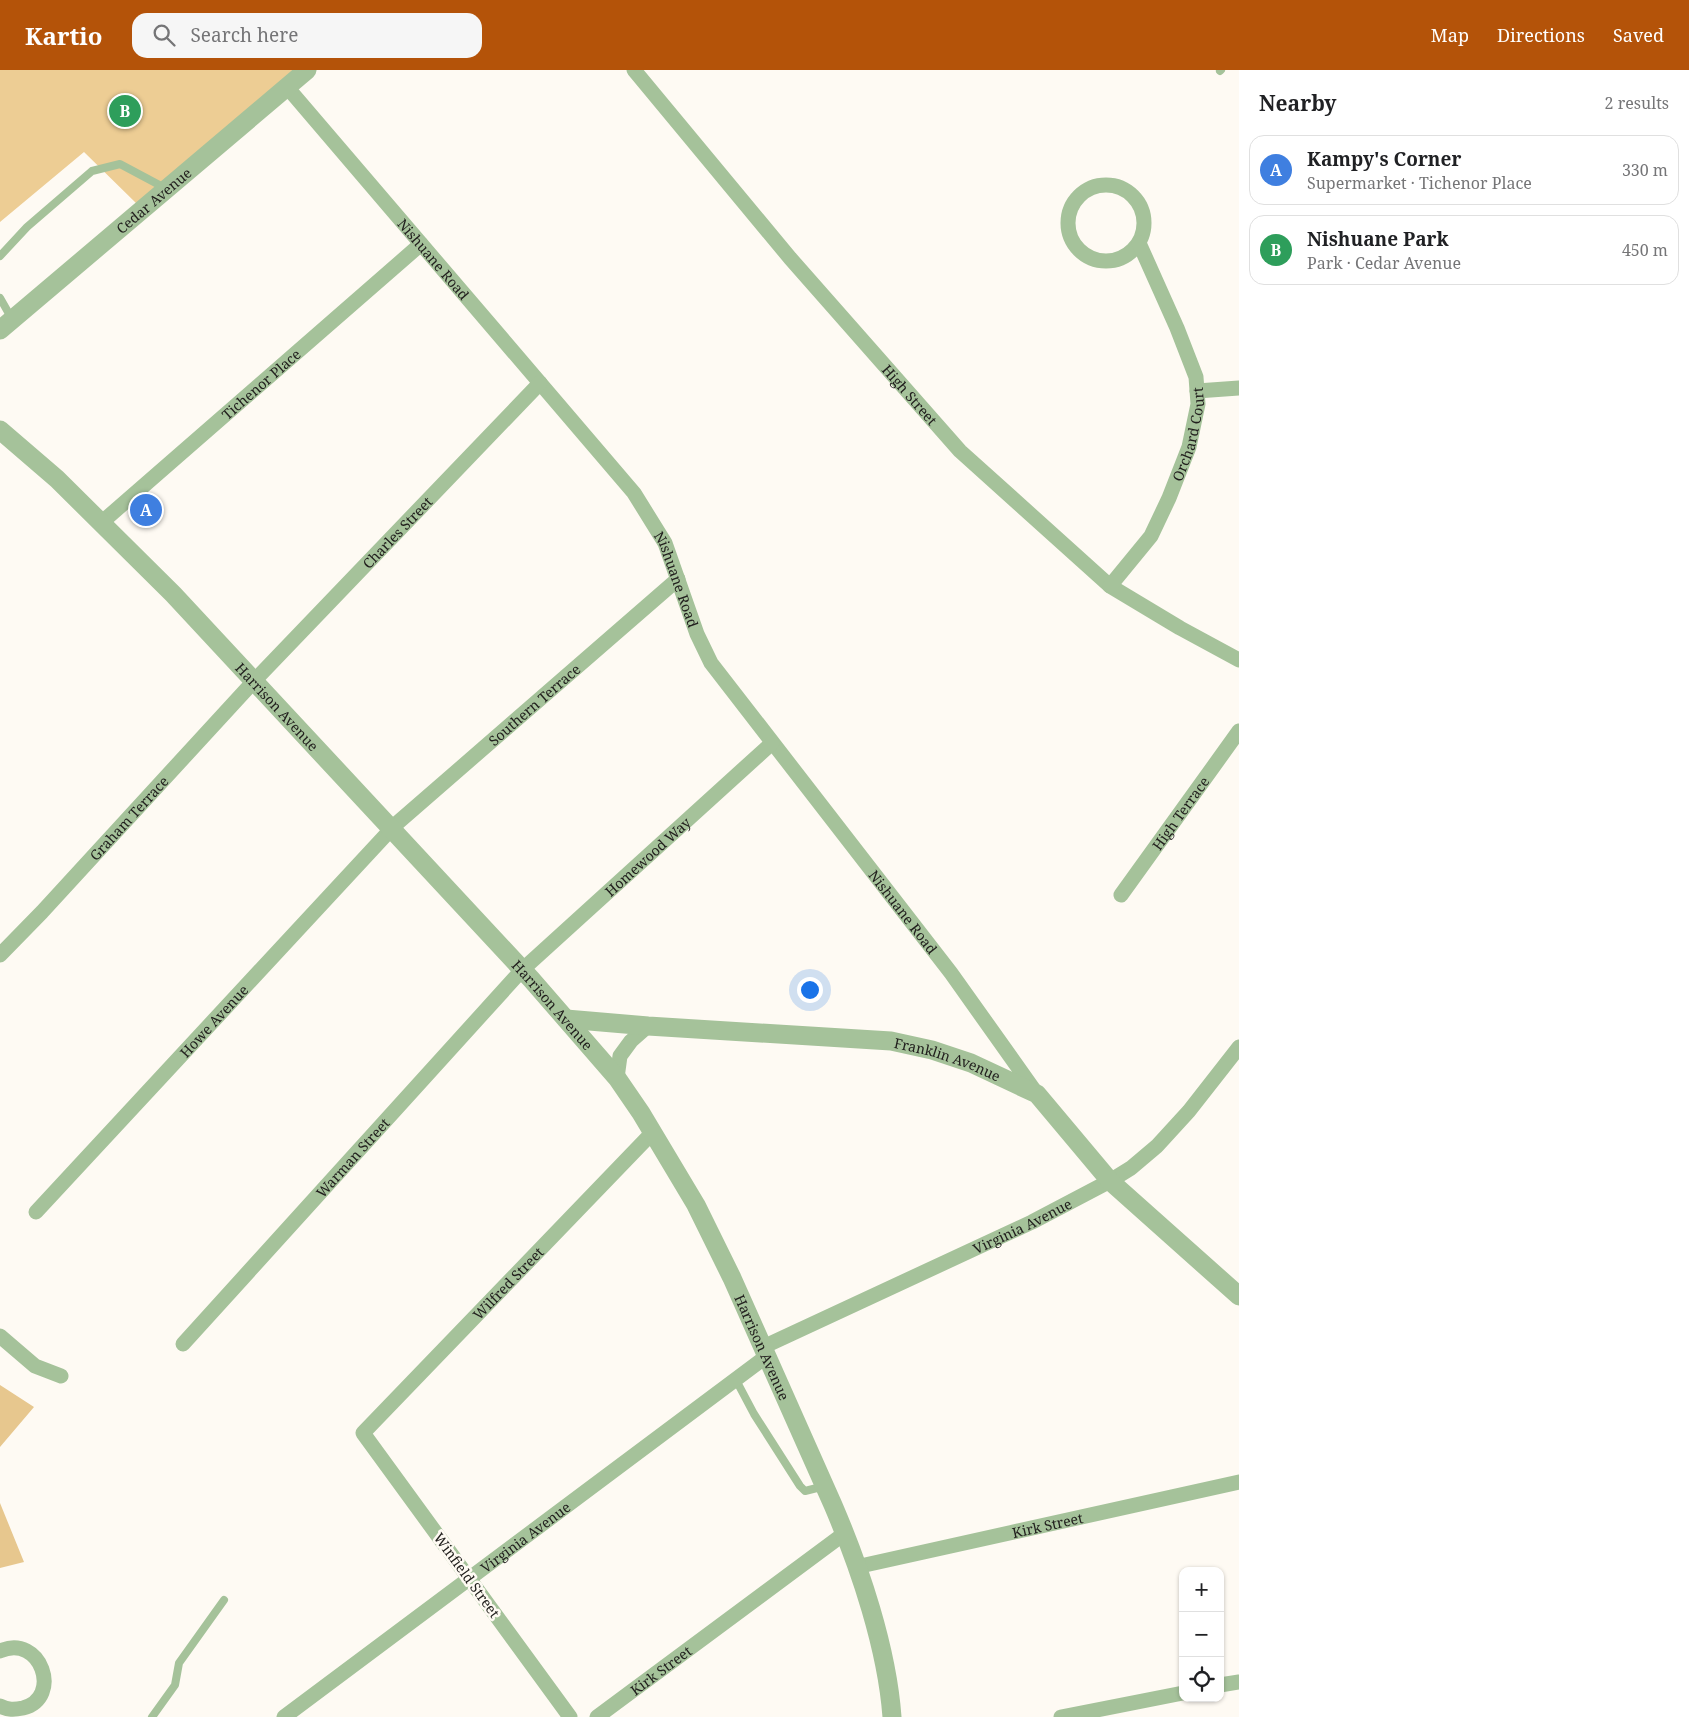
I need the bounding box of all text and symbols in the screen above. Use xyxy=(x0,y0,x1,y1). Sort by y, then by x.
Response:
search box xyxy=(132,13,482,58)
text: Kartio xyxy=(25,19,102,52)
icon: search xyxy=(150,21,178,49)
text: Search here xyxy=(190,22,298,48)
text: Map xyxy=(1431,23,1469,47)
text: Directions xyxy=(1497,23,1585,47)
text: Saved xyxy=(1613,23,1664,47)
text: Nearby xyxy=(1259,89,1337,117)
pin: B xyxy=(109,92,141,130)
text: 2 results xyxy=(1605,92,1669,114)
text: Kampy's Corner xyxy=(1307,146,1461,172)
text: A xyxy=(1270,159,1282,181)
text: 330 m xyxy=(1622,159,1668,181)
street label: Cedar Avenue xyxy=(112,163,195,237)
text: Supermarket · Tichenor Place xyxy=(1307,172,1532,194)
street label: Nishuane Road xyxy=(394,214,474,304)
text: Nishuane Park xyxy=(1307,226,1449,252)
text: B xyxy=(1271,239,1281,261)
text: 450 m xyxy=(1622,239,1668,261)
text: Park · Cedar Avenue xyxy=(1307,252,1461,274)
street label: Tichenor Place xyxy=(217,344,304,423)
street label: High Street xyxy=(878,360,942,429)
street label: Orchard Court xyxy=(1167,386,1208,484)
pin: A xyxy=(130,491,162,529)
street label: Charles Street xyxy=(358,492,436,572)
street label: Nishuane Road xyxy=(650,527,703,630)
street label: Harrison Avenue xyxy=(232,658,323,755)
street label: Southern Terrace xyxy=(484,659,584,749)
street label: Graham Terrace xyxy=(85,771,172,864)
street label: High Terrace xyxy=(1147,772,1213,854)
street label: Homewood Way xyxy=(600,812,694,900)
street label: Nishuane Road xyxy=(865,866,942,958)
street label: Harrison Avenue xyxy=(508,956,598,1054)
your location xyxy=(797,977,823,1003)
street label: Howe Avenue xyxy=(175,980,252,1061)
street label: Franklin Avenue xyxy=(892,1032,1004,1085)
street label: Warman Street xyxy=(311,1113,393,1201)
street label: Virginia Avenue xyxy=(970,1193,1075,1258)
street label: Wilfred Street xyxy=(468,1242,547,1323)
street label: Harrison Avenue xyxy=(731,1291,795,1403)
street label: Virginia Avenue xyxy=(476,1497,574,1577)
street label: Kirk Street xyxy=(1010,1507,1085,1542)
street label: Winfield Street xyxy=(430,1529,504,1621)
map controls xyxy=(1179,1567,1224,1702)
button: + xyxy=(1179,1567,1224,1612)
button: − xyxy=(1179,1612,1224,1657)
street label: Kirk Street xyxy=(626,1641,695,1699)
button: locate xyxy=(1179,1657,1224,1702)

